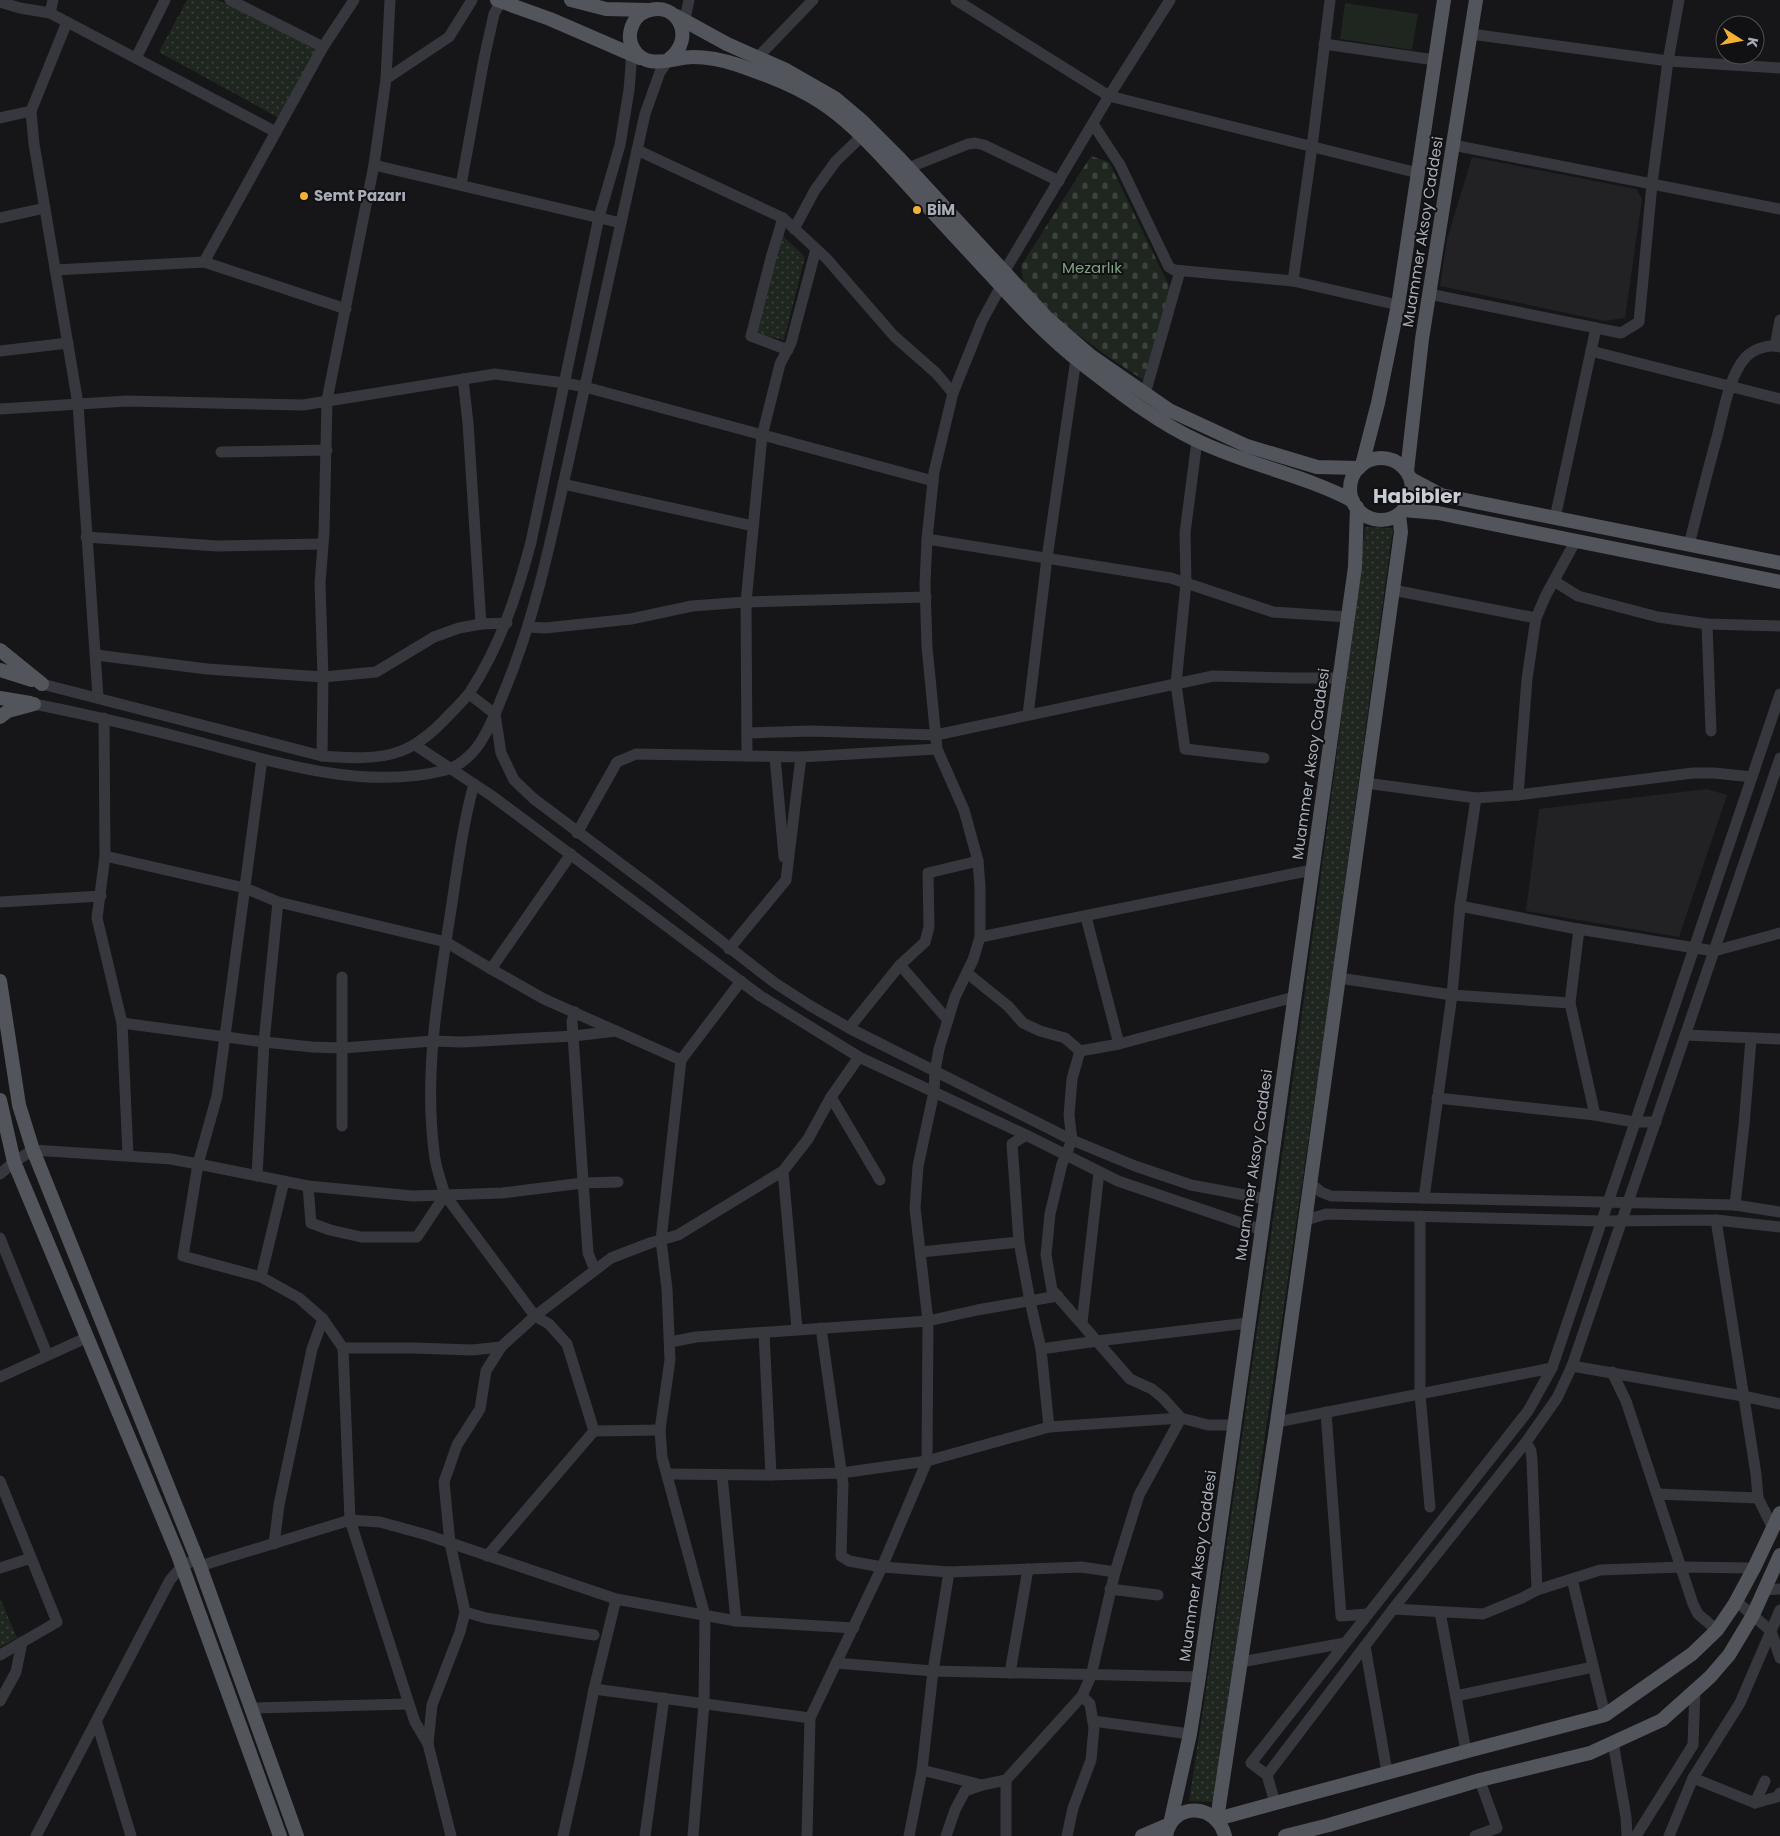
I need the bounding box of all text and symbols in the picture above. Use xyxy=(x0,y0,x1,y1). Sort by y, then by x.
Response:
north arrow xyxy=(1715,15,1765,65)
text: K xyxy=(1742,36,1764,49)
street label: Muammer Aksoy Caddesi xyxy=(1397,135,1448,329)
place label: Semt Pazarı xyxy=(314,185,406,206)
marker: Semt Pazarı xyxy=(298,190,310,202)
place label: BİM xyxy=(927,199,955,220)
marker: BİM xyxy=(911,204,923,216)
park label: Mezarlık xyxy=(1062,257,1122,278)
district label: Habibler xyxy=(1373,482,1461,510)
street label: Muammer Aksoy Caddesi xyxy=(1287,667,1334,861)
street label: Muammer Aksoy Caddesi xyxy=(1230,1068,1277,1262)
street label: Muammer Aksoy Caddesi xyxy=(1174,1469,1221,1663)

